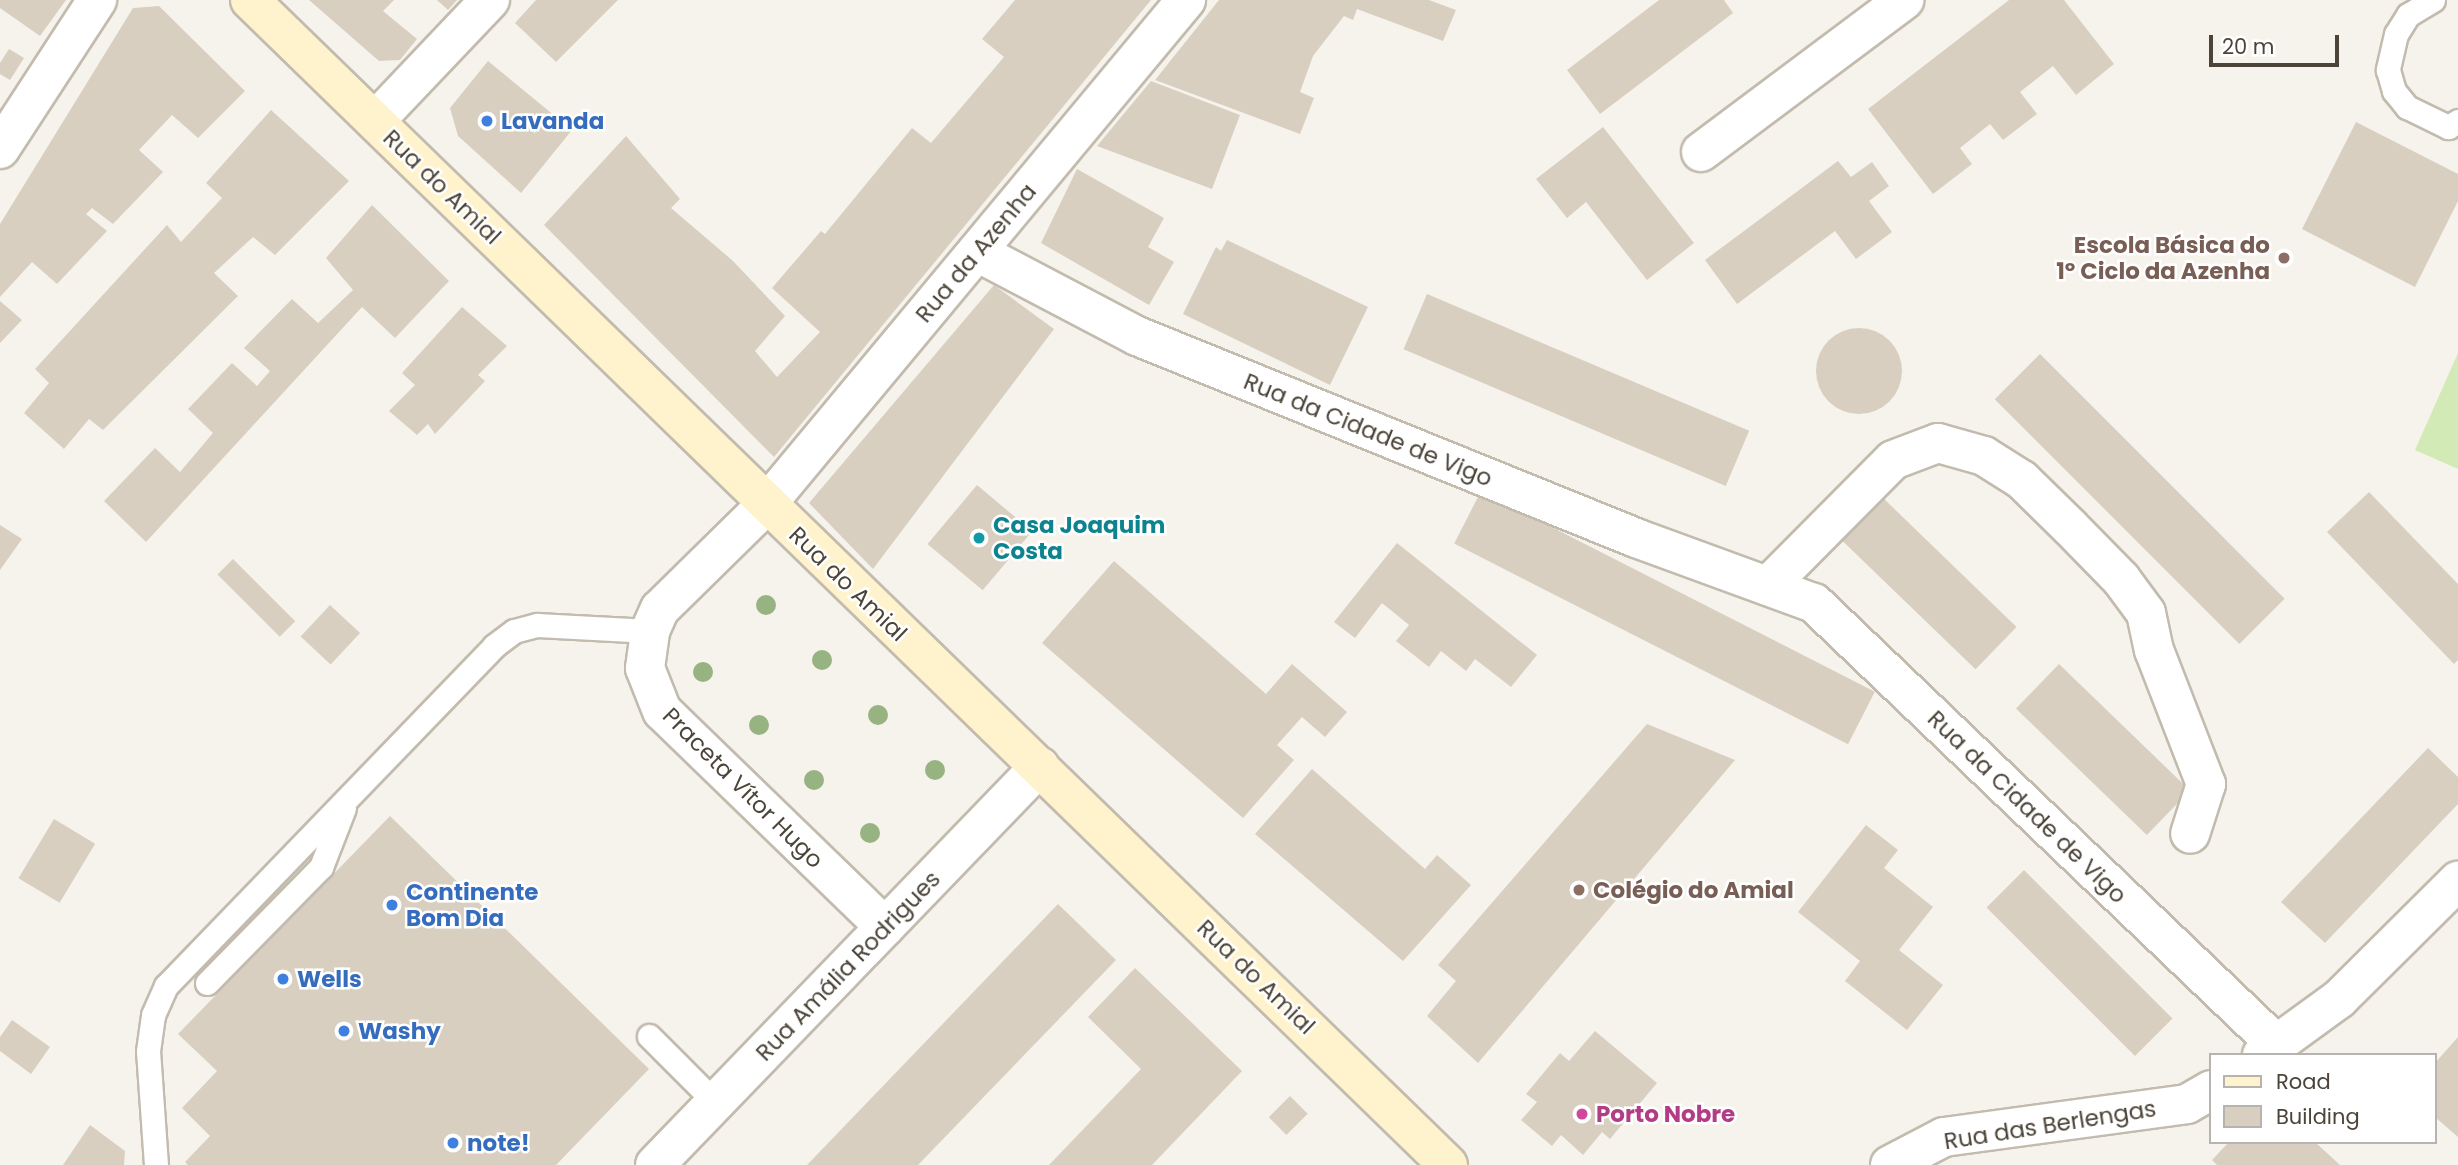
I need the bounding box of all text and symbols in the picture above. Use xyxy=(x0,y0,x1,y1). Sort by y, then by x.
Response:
scale bar xyxy=(2213,21,2342,65)
text: 20 m xyxy=(2222,32,2275,61)
place label: Lavanda xyxy=(501,107,604,135)
marker: Lavanda xyxy=(479,113,495,129)
street label: Rua do Amial xyxy=(377,124,507,250)
street label: Rua da Azenha xyxy=(910,178,1042,328)
place label: Escola Básica do 1º Ciclo da Azenha xyxy=(2056,231,2270,285)
marker: Escola Básica do 1º Ciclo da Azenha xyxy=(2276,250,2292,266)
street label: Rua da Cidade de Vigo xyxy=(1240,367,1496,493)
place label: Casa Joaquim Costa xyxy=(993,511,1165,565)
street label: Rua do Amial xyxy=(783,521,913,647)
marker: Casa Joaquim Costa xyxy=(971,530,987,546)
street label: Praceta Vítor Hugo xyxy=(657,702,829,874)
street label: Rua da Cidade de Vigo xyxy=(1922,705,2132,909)
street label: Rua Amália Rodrigues xyxy=(750,865,946,1067)
place label: Colégio do Amial xyxy=(1593,876,1794,904)
place label: Continente Bom Dia xyxy=(406,878,538,932)
marker: Colégio do Amial xyxy=(1571,882,1587,898)
marker: Continente Bom Dia xyxy=(384,897,400,913)
street label: Rua do Amial xyxy=(1191,914,1321,1040)
place label: Wells xyxy=(297,965,362,993)
marker: Wells xyxy=(275,971,291,987)
place label: Washy xyxy=(358,1017,441,1045)
marker: Washy xyxy=(336,1023,352,1039)
legend xyxy=(2210,1053,2437,1144)
text: Road xyxy=(2276,1067,2331,1096)
street label: Rua das Berlengas xyxy=(1942,1095,2158,1155)
place label: Porto Nobre xyxy=(1596,1100,1735,1128)
text: Building xyxy=(2276,1102,2360,1131)
marker: Porto Nobre xyxy=(1574,1106,1590,1122)
place label: note! xyxy=(467,1129,530,1157)
marker: note! xyxy=(445,1135,461,1151)

